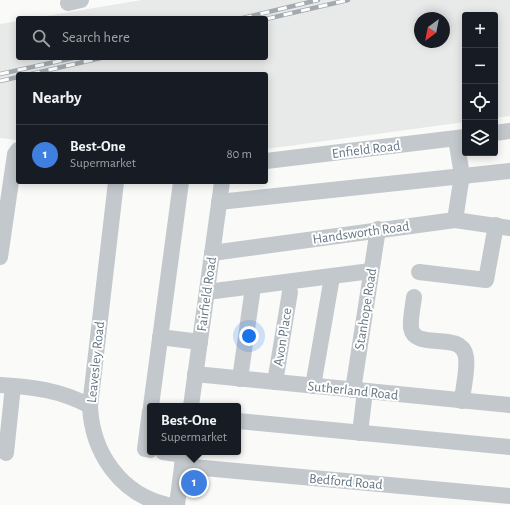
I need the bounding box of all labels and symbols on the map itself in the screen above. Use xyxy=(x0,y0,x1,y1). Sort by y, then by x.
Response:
north arrow xyxy=(414,12,450,48)
street label: Enfield Road xyxy=(331,139,401,161)
street label: Handsworth Road xyxy=(312,219,410,247)
street label: Fairfield Road xyxy=(195,256,219,332)
street label: Stanhope Road xyxy=(353,267,379,351)
street label: Avon Place xyxy=(271,307,295,367)
street label: Leavesley Road xyxy=(85,321,107,404)
your location xyxy=(239,326,259,346)
street label: Sutherland Road xyxy=(307,379,399,403)
pin: 1 xyxy=(181,468,207,498)
street label: Bedford Road xyxy=(309,472,383,492)

